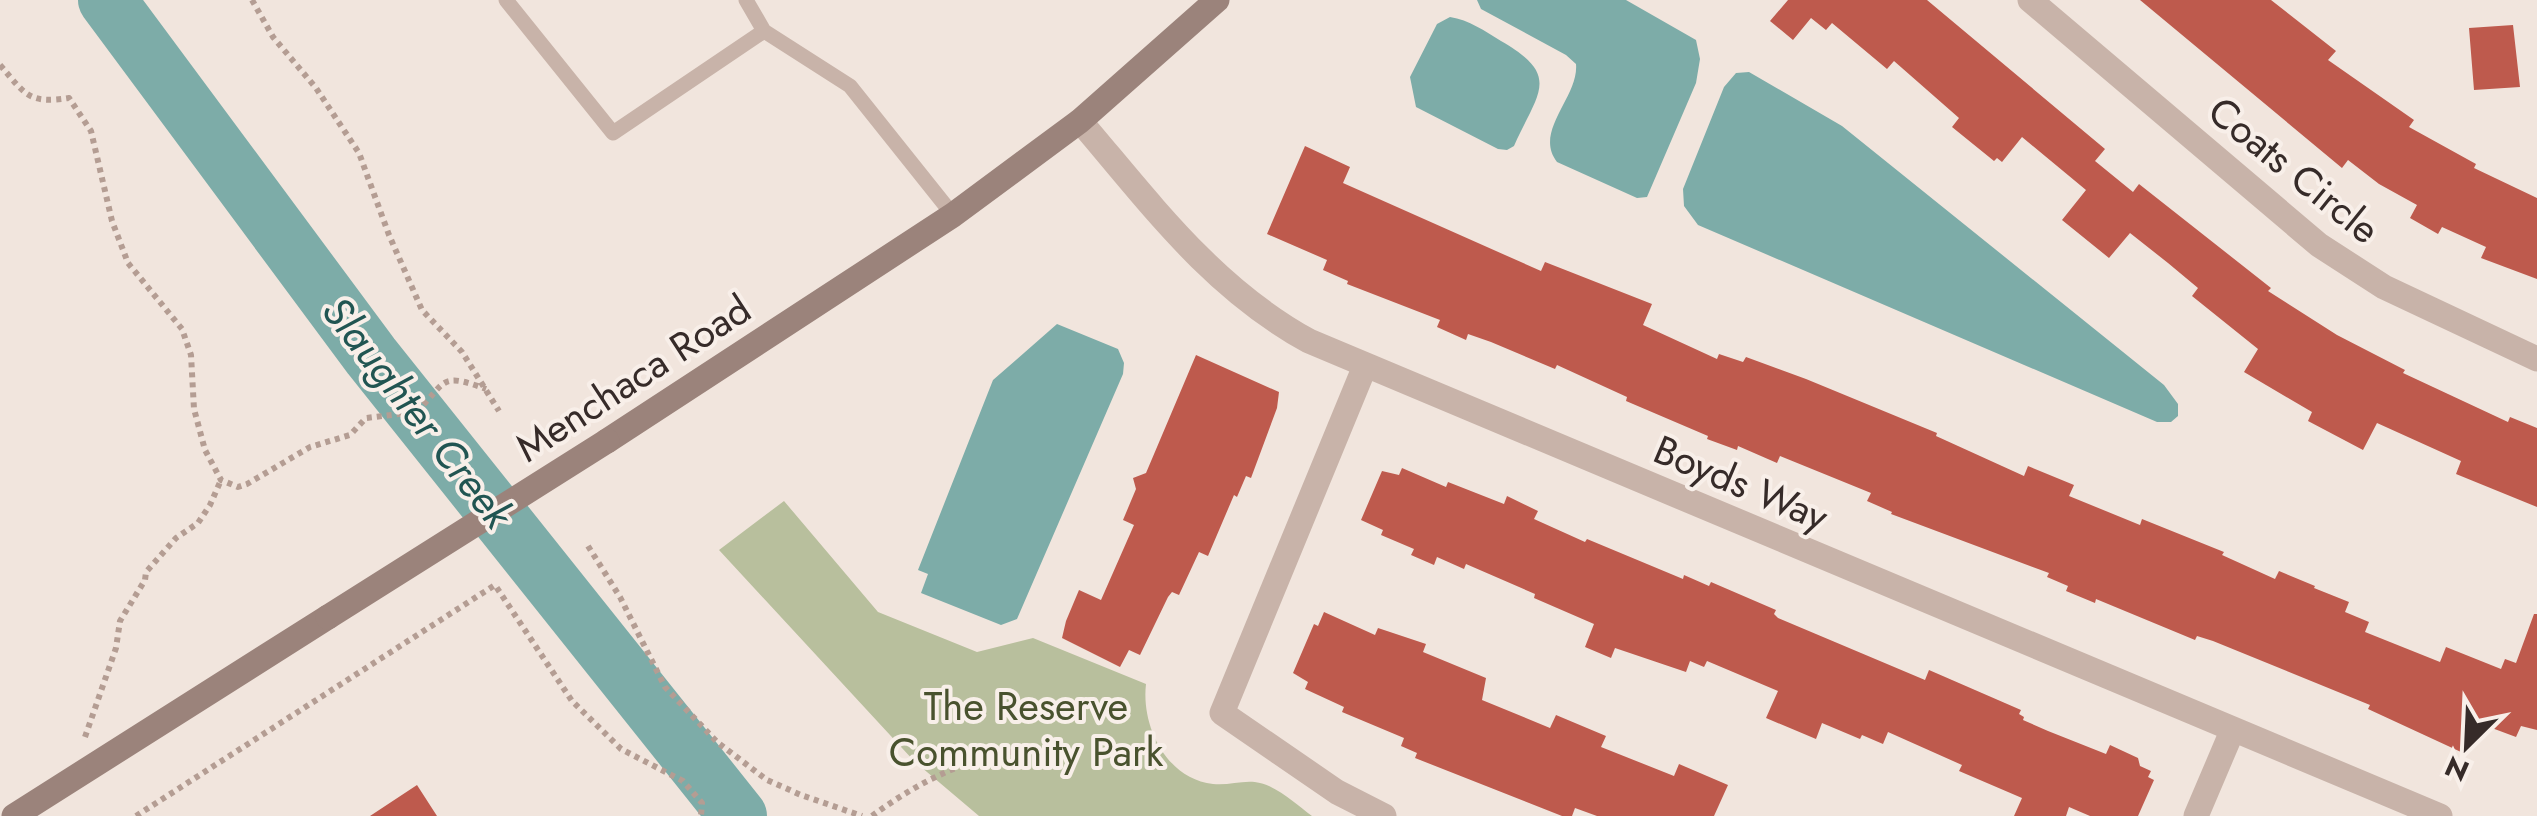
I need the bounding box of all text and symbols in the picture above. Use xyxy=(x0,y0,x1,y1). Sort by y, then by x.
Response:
street label: Coats Circle xyxy=(2196,83,2392,257)
street label: Menchaca Road xyxy=(504,280,762,476)
water label: Slaughter Creek xyxy=(308,283,529,543)
street label: Boyds Way xyxy=(1645,420,1838,546)
park label: The Reserve Community Park xyxy=(889,677,1164,781)
north arrow xyxy=(2417,696,2517,796)
text: N xyxy=(2439,745,2476,792)

